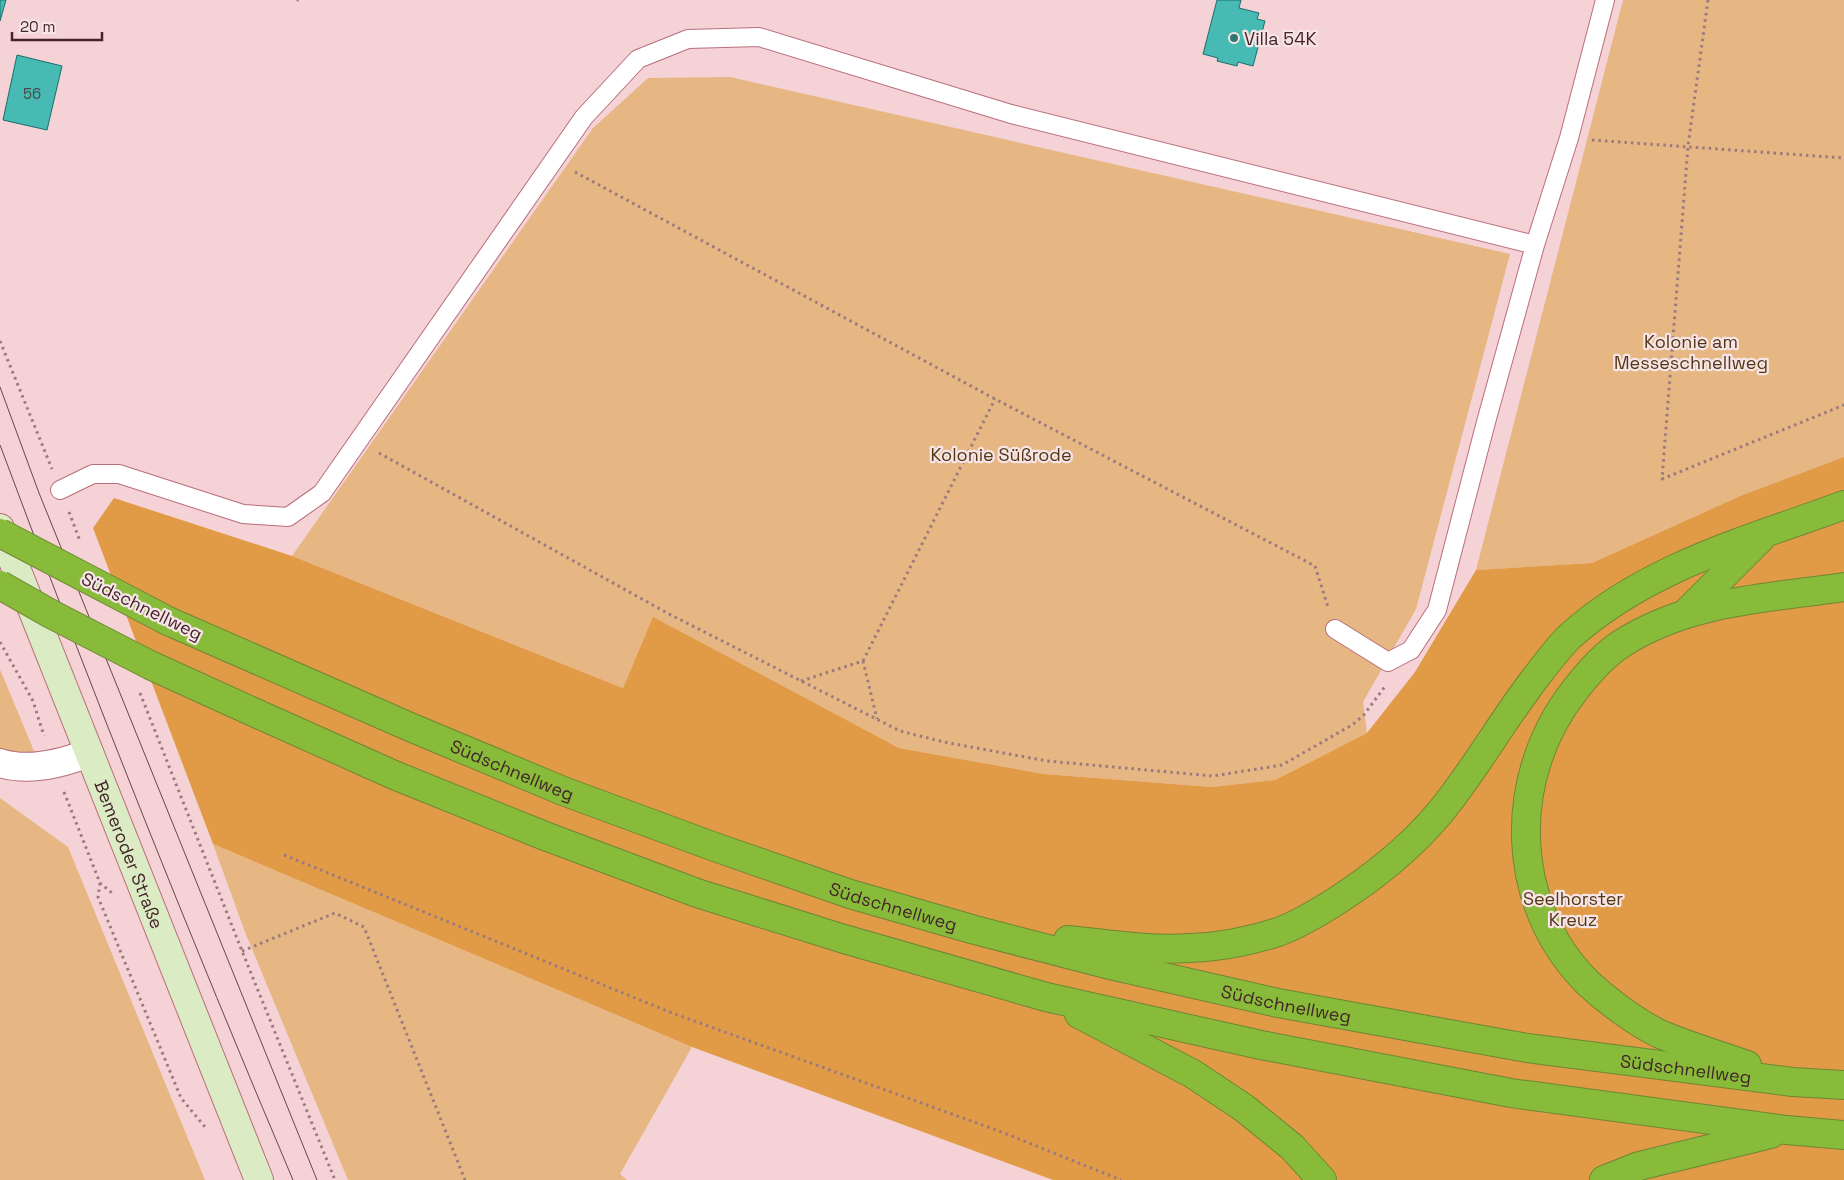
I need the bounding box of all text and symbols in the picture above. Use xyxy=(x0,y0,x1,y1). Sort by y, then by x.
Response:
scale bar xyxy=(12,10,102,42)
text: 20 m xyxy=(20,17,55,36)
place label: Villa 54K xyxy=(1244,27,1316,50)
marker: Villa 54K xyxy=(1228,32,1240,44)
house number: 56 xyxy=(23,84,41,103)
park label: Kolonie am Messeschnellweg xyxy=(1614,330,1768,374)
park label: Kolonie Süßrode xyxy=(930,443,1072,466)
street label: Südschnellweg xyxy=(78,567,206,645)
street label: Südschnellweg xyxy=(447,734,577,806)
street label: Bemeroder Straße xyxy=(90,776,169,932)
street label: Südschnellweg xyxy=(826,876,960,936)
park label: Seelhorster Kreuz xyxy=(1523,887,1623,931)
street label: Südschnellweg xyxy=(1219,979,1353,1028)
street label: Südschnellweg xyxy=(1619,1049,1753,1088)

